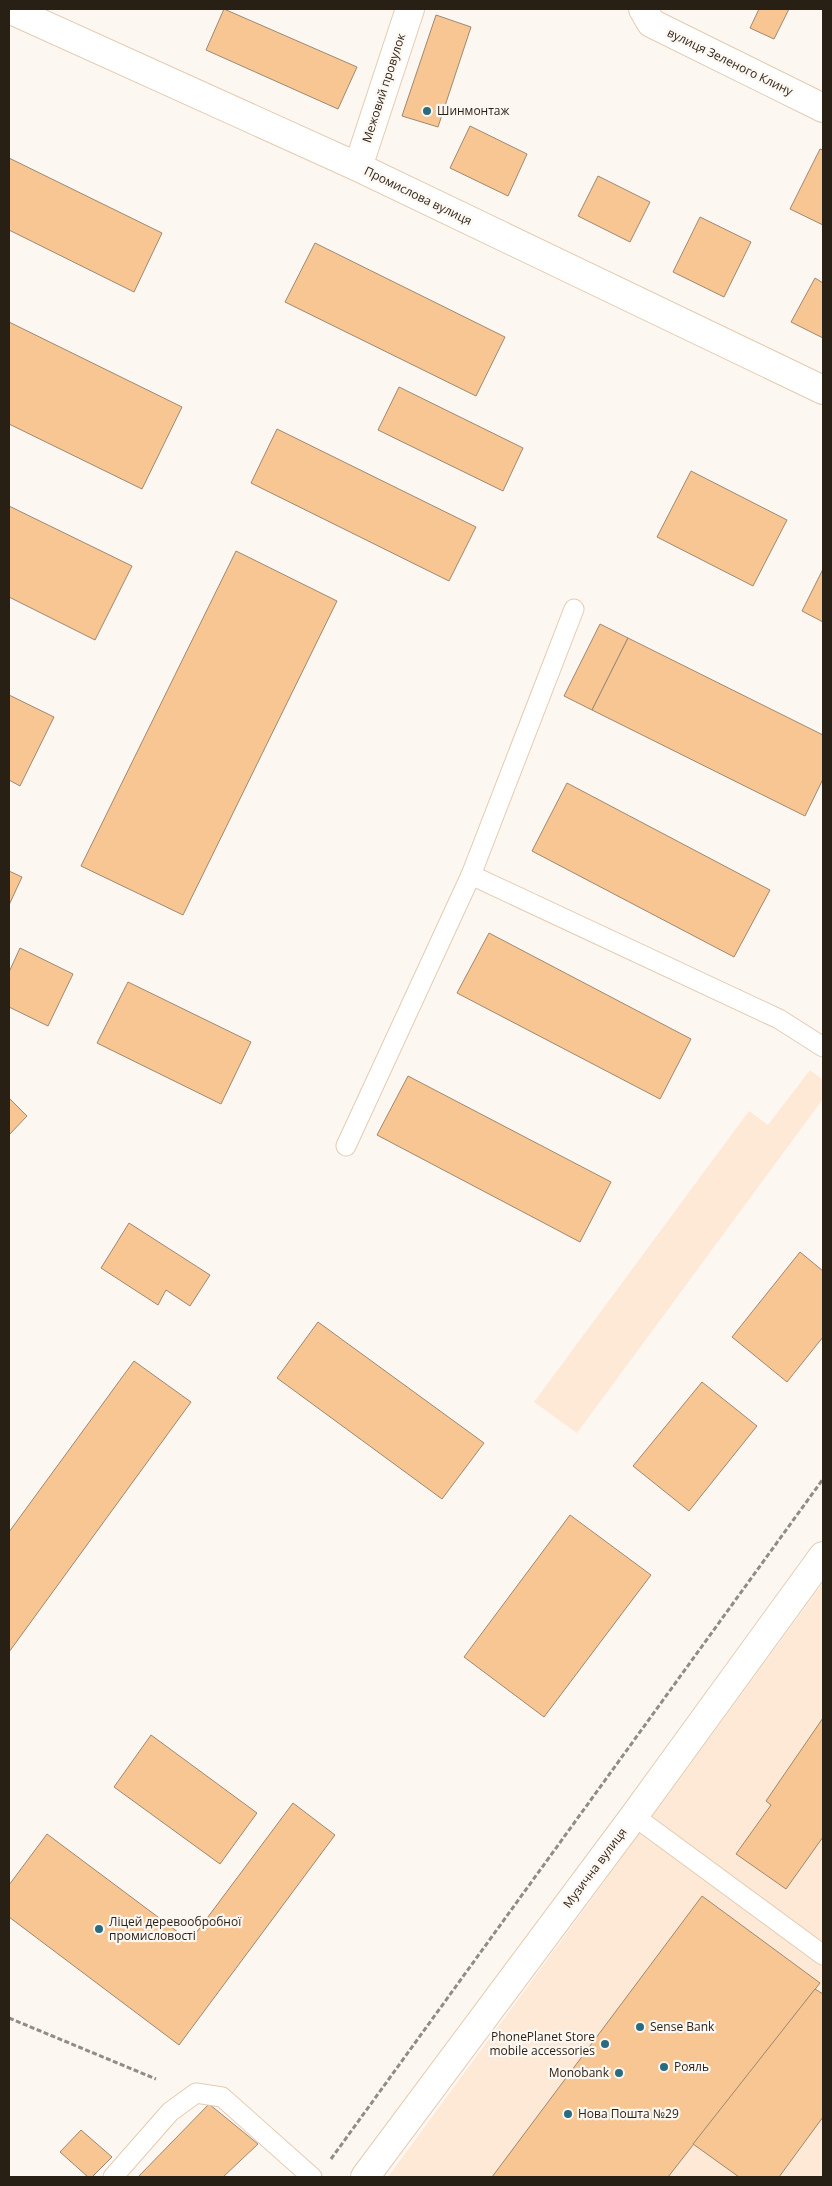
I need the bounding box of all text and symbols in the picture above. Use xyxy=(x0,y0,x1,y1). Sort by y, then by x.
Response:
street label: вулиця Зеленого Клину xyxy=(665,24,797,100)
street label: Межовий провулок xyxy=(358,30,409,145)
place label: Шинмонтаж xyxy=(437,102,510,119)
marker: Шинмонтаж xyxy=(421,105,433,117)
street label: Промислова вулиця xyxy=(362,162,475,229)
street label: Музична вулиця xyxy=(559,1824,630,1911)
place label: Ліцей деревообробної промисловості xyxy=(109,1913,242,1944)
marker: Ліцей деревообробної промисловості xyxy=(93,1923,105,1935)
place label: Sense Bank xyxy=(650,2018,715,2035)
marker: Sense Bank xyxy=(634,2021,646,2033)
place label: PhonePlanet Store mobile accessories xyxy=(489,2028,595,2059)
marker: PhonePlanet Store mobile accessories xyxy=(599,2038,611,2050)
place label: Рояль xyxy=(674,2058,709,2075)
marker: Рояль xyxy=(658,2061,670,2073)
place label: Monobank xyxy=(549,2064,610,2081)
marker: Monobank xyxy=(613,2067,625,2079)
place label: Нова Пошта №29 xyxy=(578,2105,679,2122)
marker: Нова Пошта №29 xyxy=(562,2108,574,2120)

